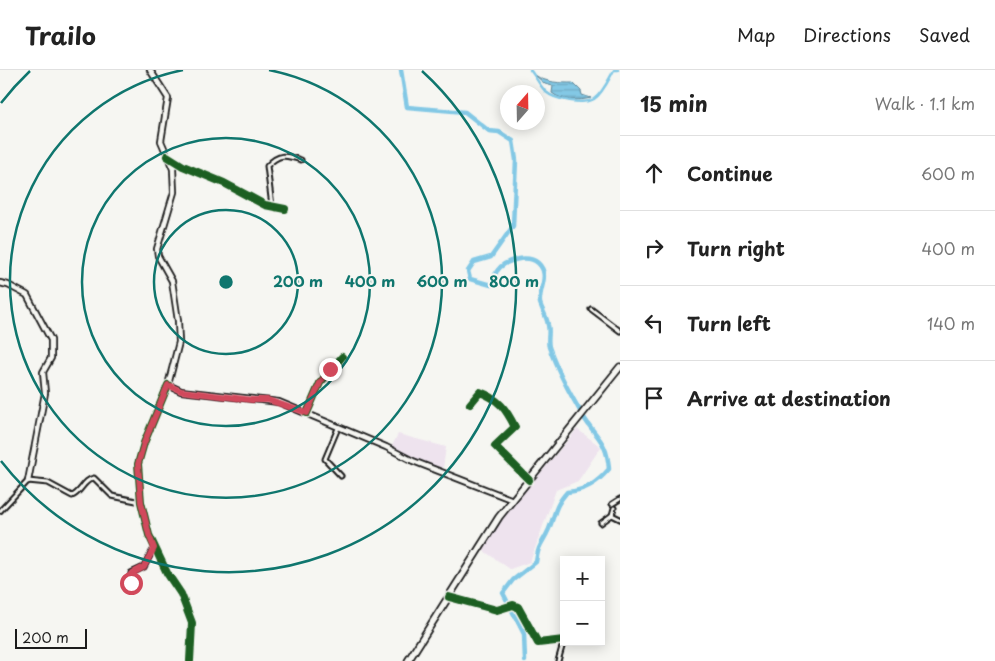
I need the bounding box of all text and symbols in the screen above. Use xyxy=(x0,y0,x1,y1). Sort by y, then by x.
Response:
text: Trailo xyxy=(25,17,96,53)
text: Map xyxy=(737,21,775,48)
text: Directions xyxy=(803,21,891,48)
text: Saved xyxy=(919,21,970,48)
north arrow xyxy=(500,85,545,130)
text: 15 min xyxy=(640,87,708,119)
text: Walk · 1.1 km xyxy=(875,91,975,115)
icon: ahead xyxy=(640,159,668,187)
text: Continue xyxy=(687,159,773,187)
text: 600 m xyxy=(921,161,975,185)
icon: right xyxy=(640,234,668,262)
text: Turn right xyxy=(687,234,785,262)
text: 400 m xyxy=(922,236,975,260)
text: 200 m xyxy=(273,269,323,292)
text: 400 m xyxy=(345,269,395,292)
text: 600 m xyxy=(416,269,468,292)
text: 800 m xyxy=(489,269,539,292)
centre of rings xyxy=(217,273,235,291)
icon: left xyxy=(640,309,668,337)
text: Turn left xyxy=(687,309,771,337)
text: 140 m xyxy=(927,311,975,335)
route end xyxy=(319,358,342,381)
icon: arrive xyxy=(640,384,668,412)
text: Arrive at destination xyxy=(687,384,891,412)
map controls xyxy=(560,556,605,646)
button: + xyxy=(560,556,605,601)
route start xyxy=(120,572,143,595)
button: − xyxy=(560,601,605,646)
scale bar xyxy=(15,626,88,649)
text: 200 m xyxy=(22,627,69,648)

